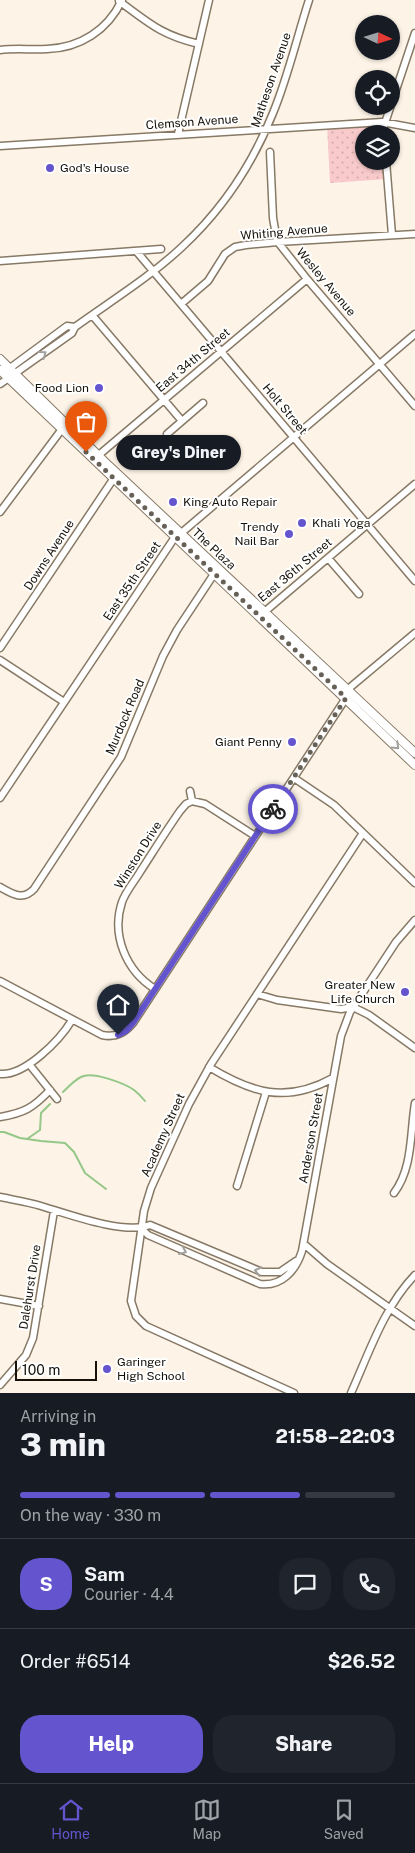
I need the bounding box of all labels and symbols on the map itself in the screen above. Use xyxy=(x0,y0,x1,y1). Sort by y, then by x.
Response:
north arrow xyxy=(355,15,400,60)
street label: Matheson Avenue xyxy=(248,31,294,129)
street label: Clemson Avenue xyxy=(145,112,239,132)
place label: God's House xyxy=(60,161,130,175)
marker: God's House xyxy=(44,162,56,174)
street label: Whiting Avenue xyxy=(240,221,328,243)
street label: Wesley Avenue xyxy=(294,245,359,319)
street label: East 34th Street xyxy=(153,325,233,395)
one-way arrow xyxy=(37,351,46,359)
place label: Food Lion xyxy=(35,381,89,395)
street label: Holt Street xyxy=(260,381,310,437)
marker: Food Lion xyxy=(93,382,105,394)
pin xyxy=(65,401,107,452)
callout: Grey's Diner xyxy=(116,434,241,470)
place label: King Auto Repair xyxy=(183,495,278,509)
marker: King Auto Repair xyxy=(167,496,179,508)
place label: Khali Yoga xyxy=(312,516,370,530)
street label: Downs Avenue xyxy=(21,517,77,593)
marker: Khali Yoga xyxy=(296,517,308,529)
place label: Trendy Nail Bar xyxy=(234,520,280,548)
street label: The Plaza xyxy=(189,525,239,573)
marker: Trendy Nail Bar xyxy=(283,528,295,540)
street label: East 36th Street xyxy=(255,535,335,605)
street label: East 35th Street xyxy=(100,539,164,623)
street label: Murdock Road xyxy=(103,677,147,757)
place label: Giant Penny xyxy=(215,735,283,749)
marker: Giant Penny xyxy=(286,736,298,748)
one-way arrow xyxy=(390,740,399,749)
courier xyxy=(248,784,298,834)
street label: Winston Drive xyxy=(112,818,164,891)
place label: Greater New Life Church xyxy=(325,978,396,1006)
pin xyxy=(97,984,139,1035)
marker: Greater New Life Church xyxy=(399,986,411,998)
street label: Academy Street xyxy=(138,1091,188,1179)
street label: Anderson Street xyxy=(296,1091,326,1184)
street label: Dalehurst Drive xyxy=(16,1243,44,1331)
one-way arrow xyxy=(178,1245,187,1256)
one-way arrow xyxy=(254,1266,263,1277)
place label: Garinger High School xyxy=(117,1355,185,1383)
scale bar xyxy=(15,1358,98,1381)
marker: Garinger High School xyxy=(101,1363,113,1375)

